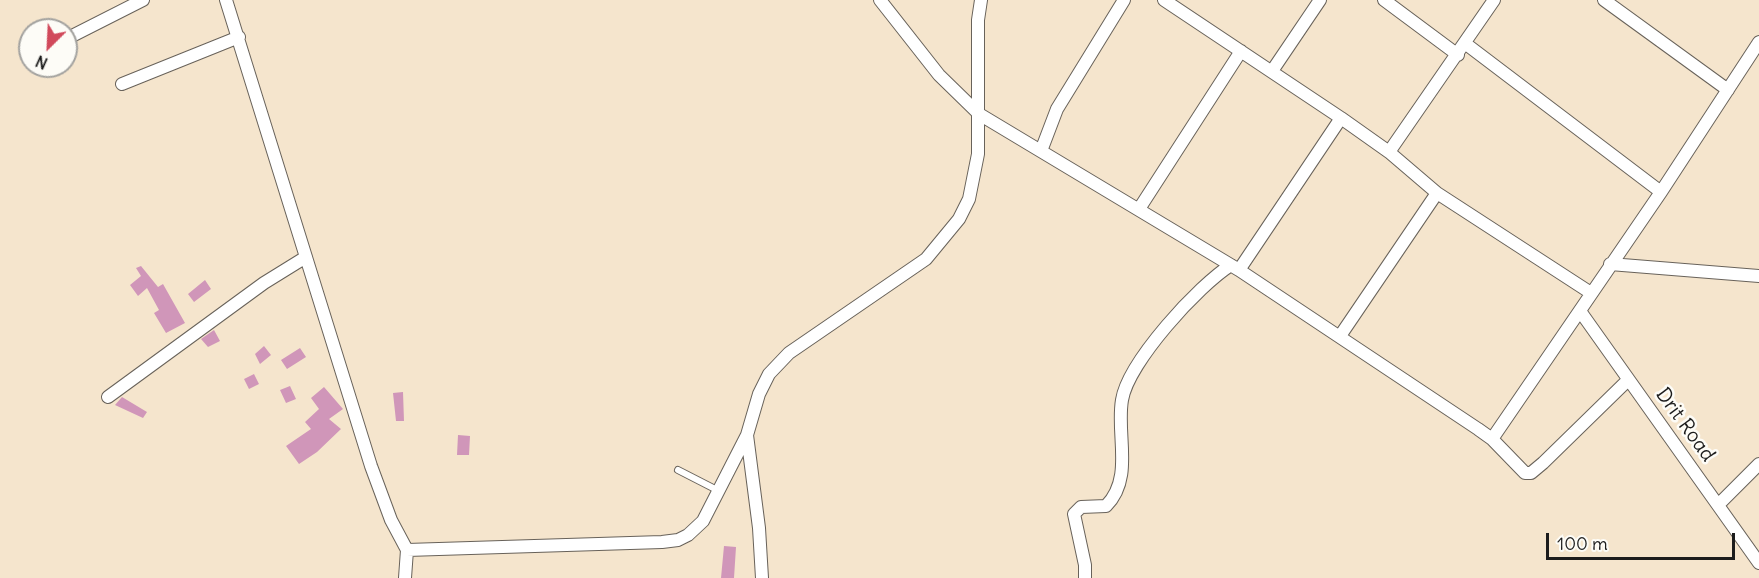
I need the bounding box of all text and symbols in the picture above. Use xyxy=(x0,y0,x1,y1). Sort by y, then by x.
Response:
north arrow xyxy=(18,18,78,78)
text: N xyxy=(32,51,51,74)
street label: Drit Road xyxy=(1650,383,1720,467)
scale bar xyxy=(1549,521,1738,559)
text: 100 m xyxy=(1557,532,1608,555)

